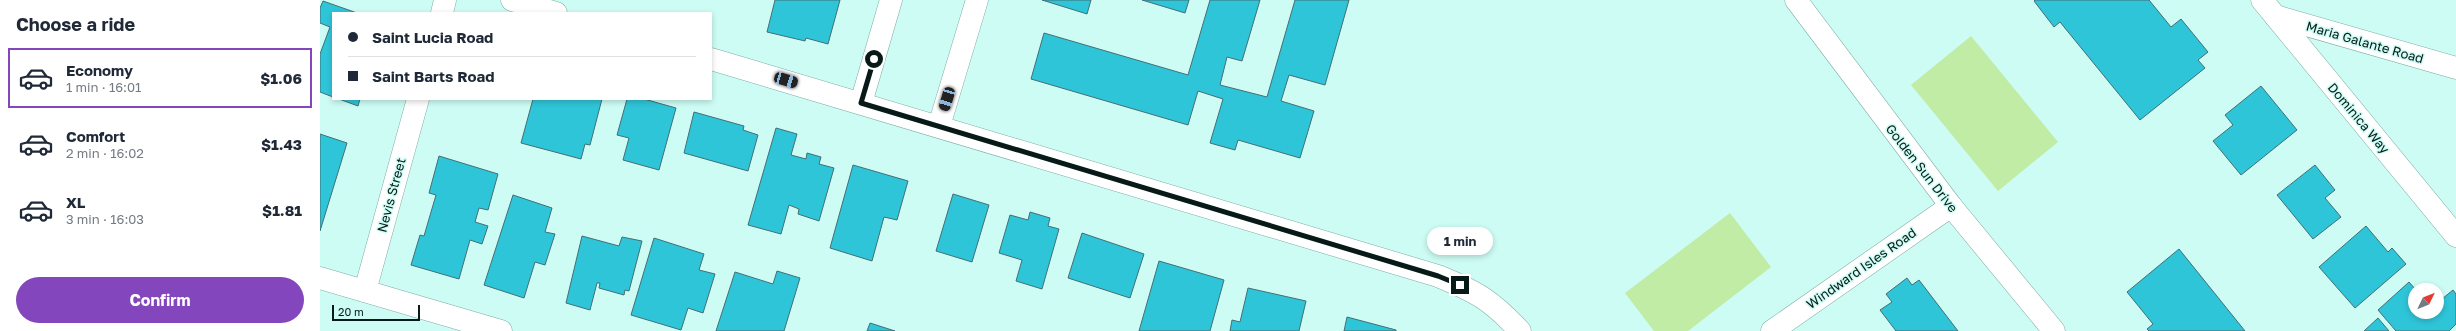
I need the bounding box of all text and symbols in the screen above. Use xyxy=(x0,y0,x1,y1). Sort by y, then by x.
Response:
text: Choose a ride xyxy=(16,13,135,35)
street label: Maria Galante Road xyxy=(2304,18,2426,66)
text: Saint Lucia Road xyxy=(372,28,493,46)
route start xyxy=(865,50,883,68)
icon: car xyxy=(18,60,54,96)
text: Economy xyxy=(66,61,133,79)
text: Saint Barts Road xyxy=(372,67,494,85)
text: $1.06 xyxy=(260,69,302,87)
car xyxy=(773,71,799,89)
text: 1 min · 16:01 xyxy=(66,79,141,95)
street label: Dominica Way xyxy=(2325,79,2394,157)
car xyxy=(938,86,956,112)
street label: Golden Sun Drive xyxy=(1883,121,1961,215)
icon: car xyxy=(18,126,54,162)
text: Comfort xyxy=(66,127,125,145)
text: $1.43 xyxy=(261,135,302,153)
text: 2 min · 16:02 xyxy=(66,145,144,161)
street label: Nevis Street xyxy=(373,156,409,234)
icon: car xyxy=(18,192,54,228)
text: XL xyxy=(66,193,85,211)
text: $1.81 xyxy=(262,201,302,219)
text: 3 min · 16:03 xyxy=(66,211,144,227)
street label: Windward Isles Road xyxy=(1803,224,1919,312)
callout: 1 min xyxy=(1427,227,1493,255)
text: 1 min xyxy=(1444,233,1476,249)
route end xyxy=(1451,276,1469,294)
button: Confirm xyxy=(16,277,304,323)
north arrow xyxy=(2408,283,2444,319)
map controls xyxy=(2408,283,2444,319)
scale bar xyxy=(332,303,420,322)
text: 20 m xyxy=(338,305,364,318)

